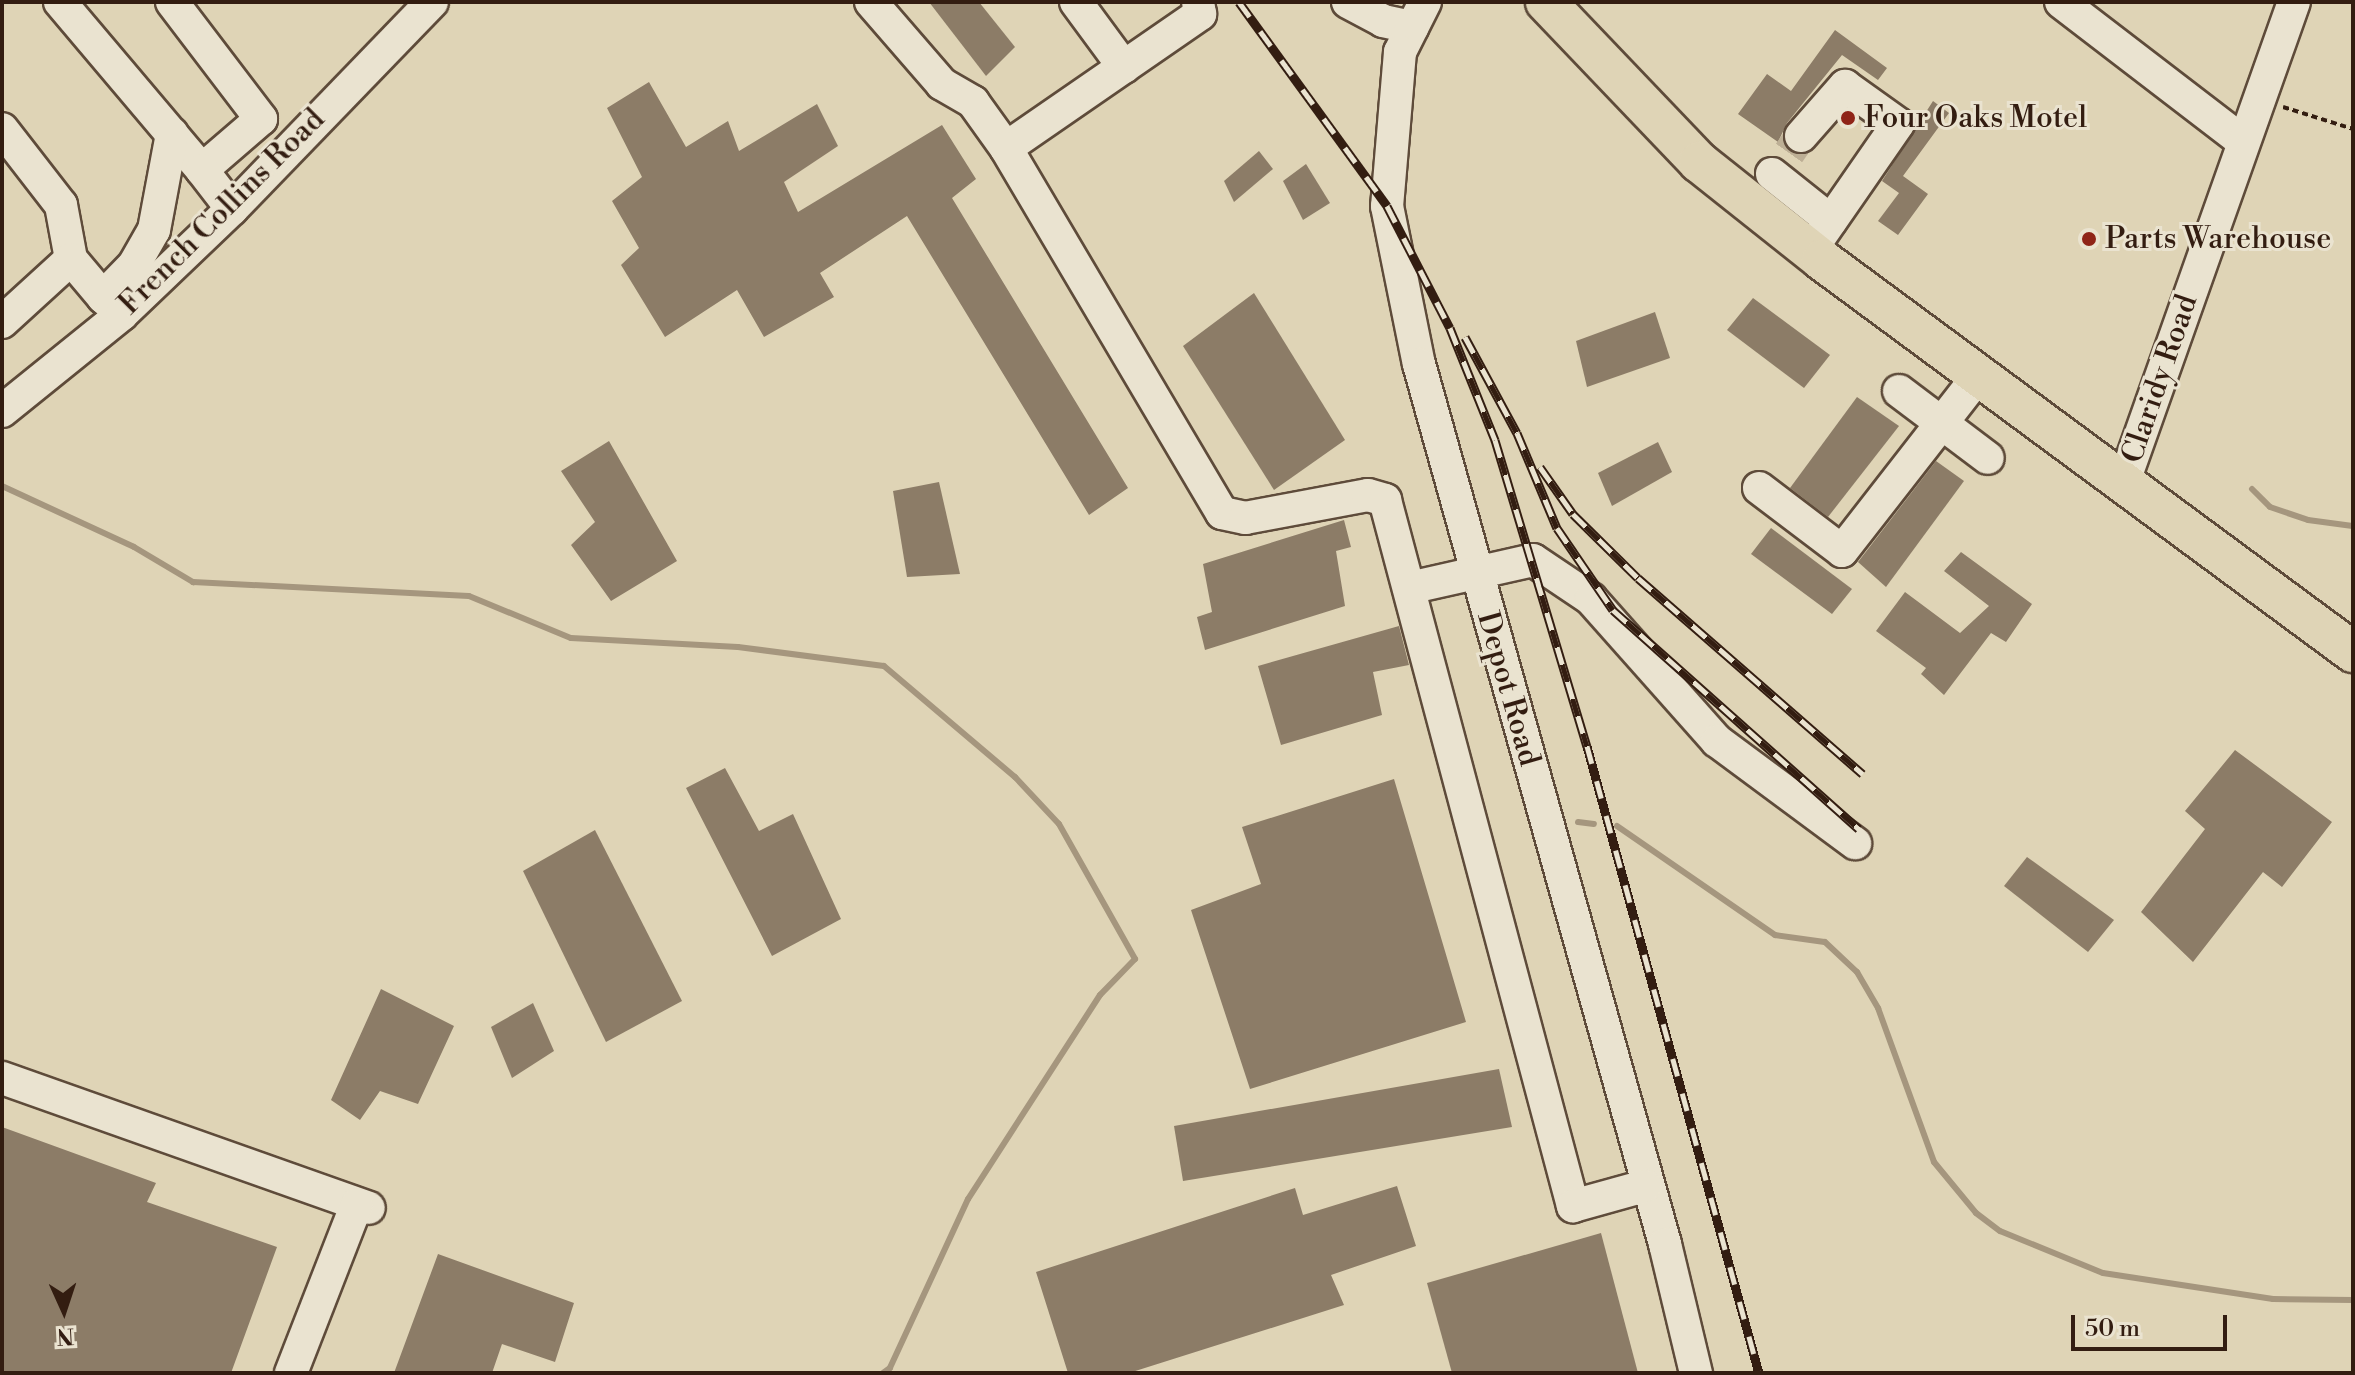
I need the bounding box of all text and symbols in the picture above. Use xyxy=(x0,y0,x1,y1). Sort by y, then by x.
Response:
place label: Four Oaks Motel xyxy=(1864,100,2087,136)
street label: French Collins Road xyxy=(112,102,332,322)
marker: Four Oaks Motel xyxy=(1839,109,1857,127)
place label: Parts Warehouse xyxy=(2105,221,2331,257)
marker: Parts Warehouse xyxy=(2080,230,2098,248)
street label: Claridy Road xyxy=(2114,290,2206,468)
street label: Depot Road xyxy=(1469,608,1547,770)
north arrow xyxy=(24,1271,104,1351)
scale bar xyxy=(2075,1299,2231,1349)
text: 50 m xyxy=(2085,1314,2140,1344)
text: N xyxy=(56,1322,75,1349)

